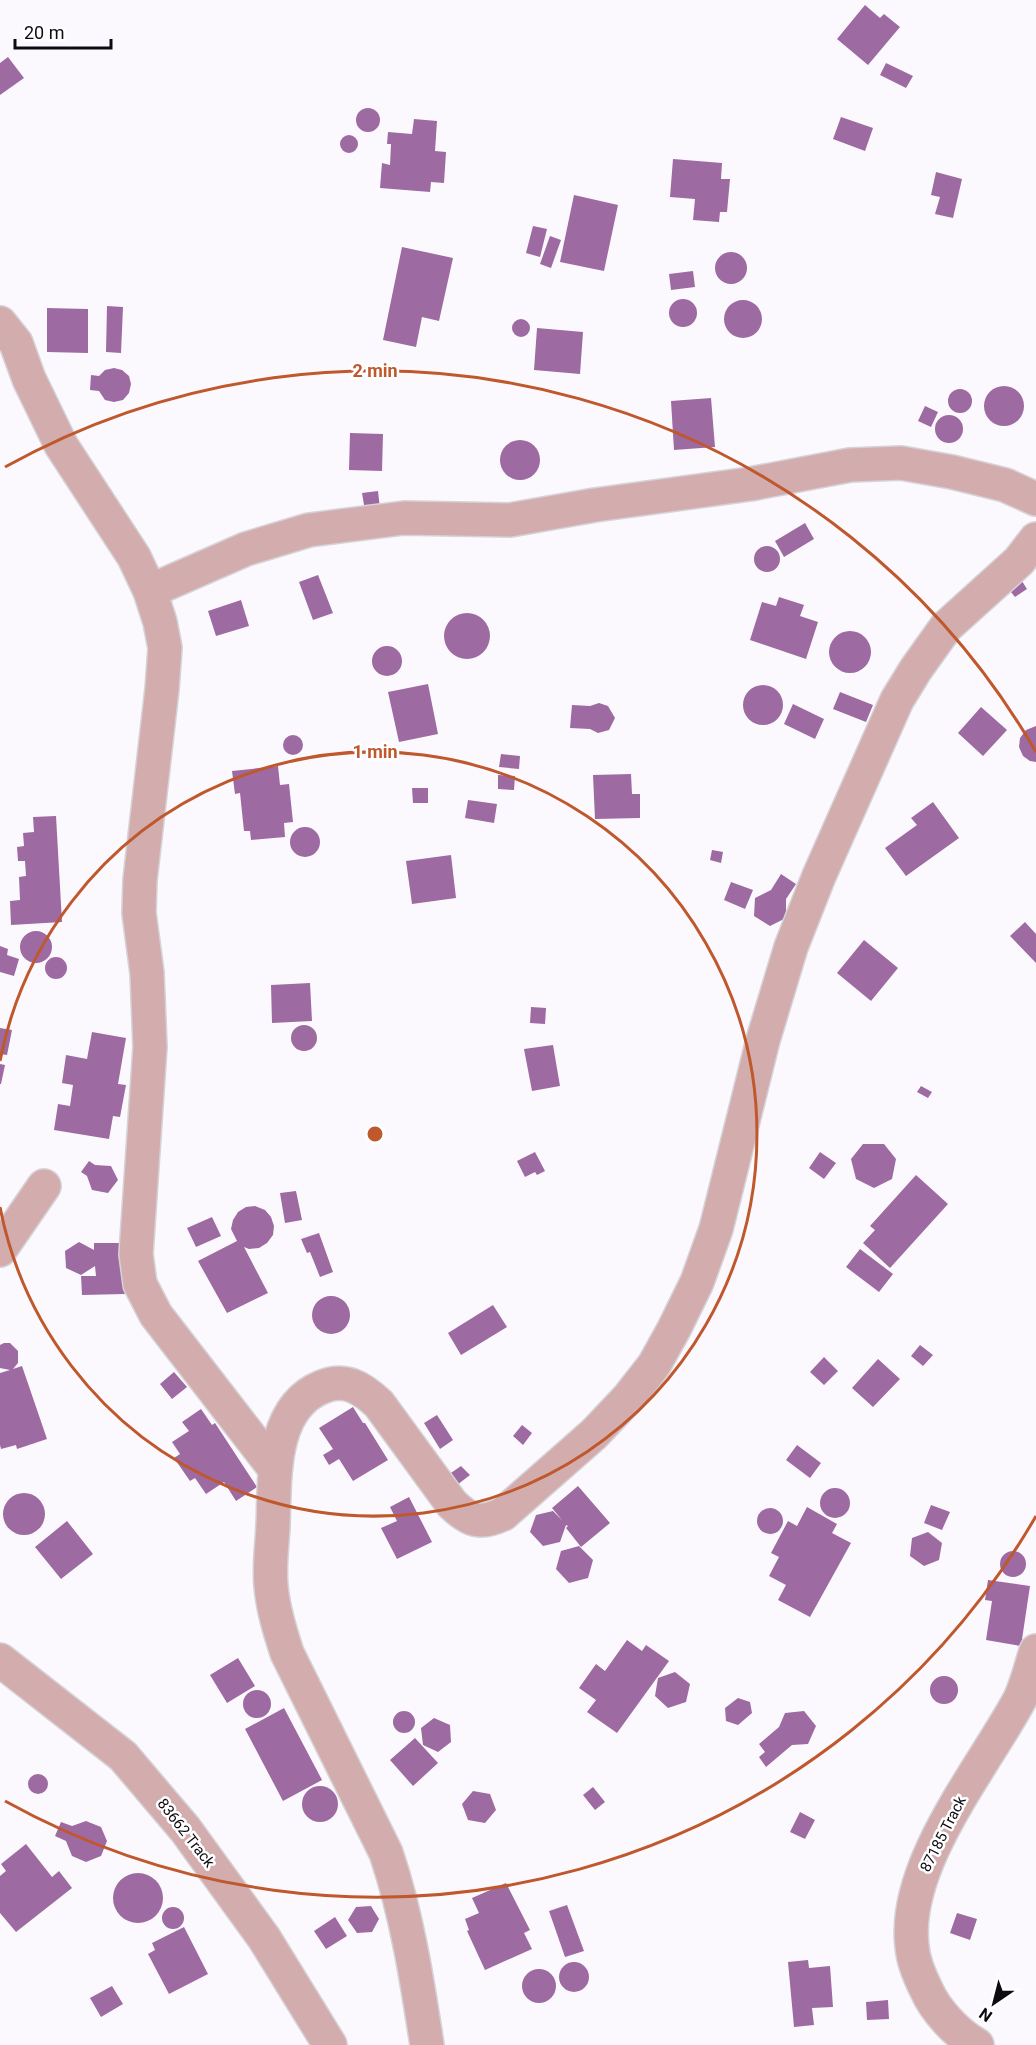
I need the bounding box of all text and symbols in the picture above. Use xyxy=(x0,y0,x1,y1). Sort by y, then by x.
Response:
scale bar xyxy=(15,12,111,50)
text: 20 m xyxy=(24,22,64,43)
text: 2 min xyxy=(352,360,398,381)
text: 1 min xyxy=(352,741,398,762)
centre of rings xyxy=(365,1124,385,1144)
street label: 87185 Track xyxy=(916,1793,970,1875)
street label: 83662 Track xyxy=(154,1795,219,1871)
north arrow xyxy=(964,1973,1024,2033)
text: N xyxy=(976,2004,996,2026)

